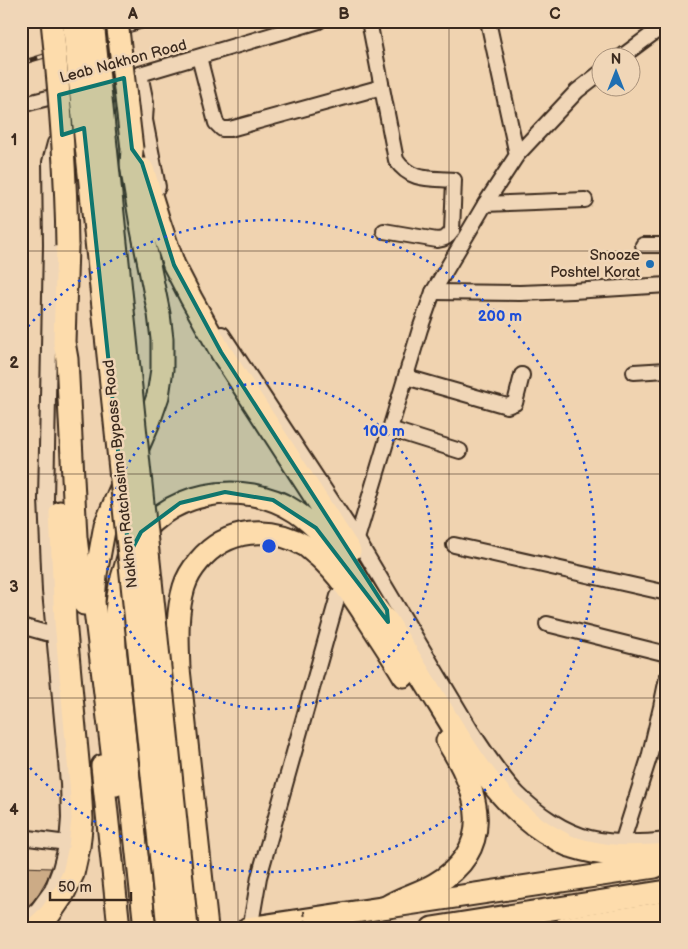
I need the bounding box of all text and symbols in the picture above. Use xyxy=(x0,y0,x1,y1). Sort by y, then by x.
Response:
text: A xyxy=(127,5,138,24)
text: B xyxy=(338,5,350,24)
text: C xyxy=(549,5,561,24)
street label: Leab Nakhon Road xyxy=(58,35,189,88)
north arrow xyxy=(590,48,640,98)
text: N xyxy=(611,51,621,68)
text: 1 xyxy=(11,131,17,150)
place label: Snooze Poshtel Korat xyxy=(550,246,640,282)
marker: Snooze Poshtel Korat xyxy=(644,258,656,270)
text: 200 m xyxy=(478,307,522,326)
text: 2 xyxy=(9,354,19,373)
street label: Nakhon Ratchasima Bypass Road xyxy=(99,359,142,589)
text: 100 m xyxy=(363,422,405,441)
centre of rings xyxy=(260,537,278,555)
text: 3 xyxy=(9,578,19,597)
text: 4 xyxy=(9,801,19,820)
scale bar xyxy=(50,869,131,901)
text: 50 m xyxy=(58,878,92,897)

